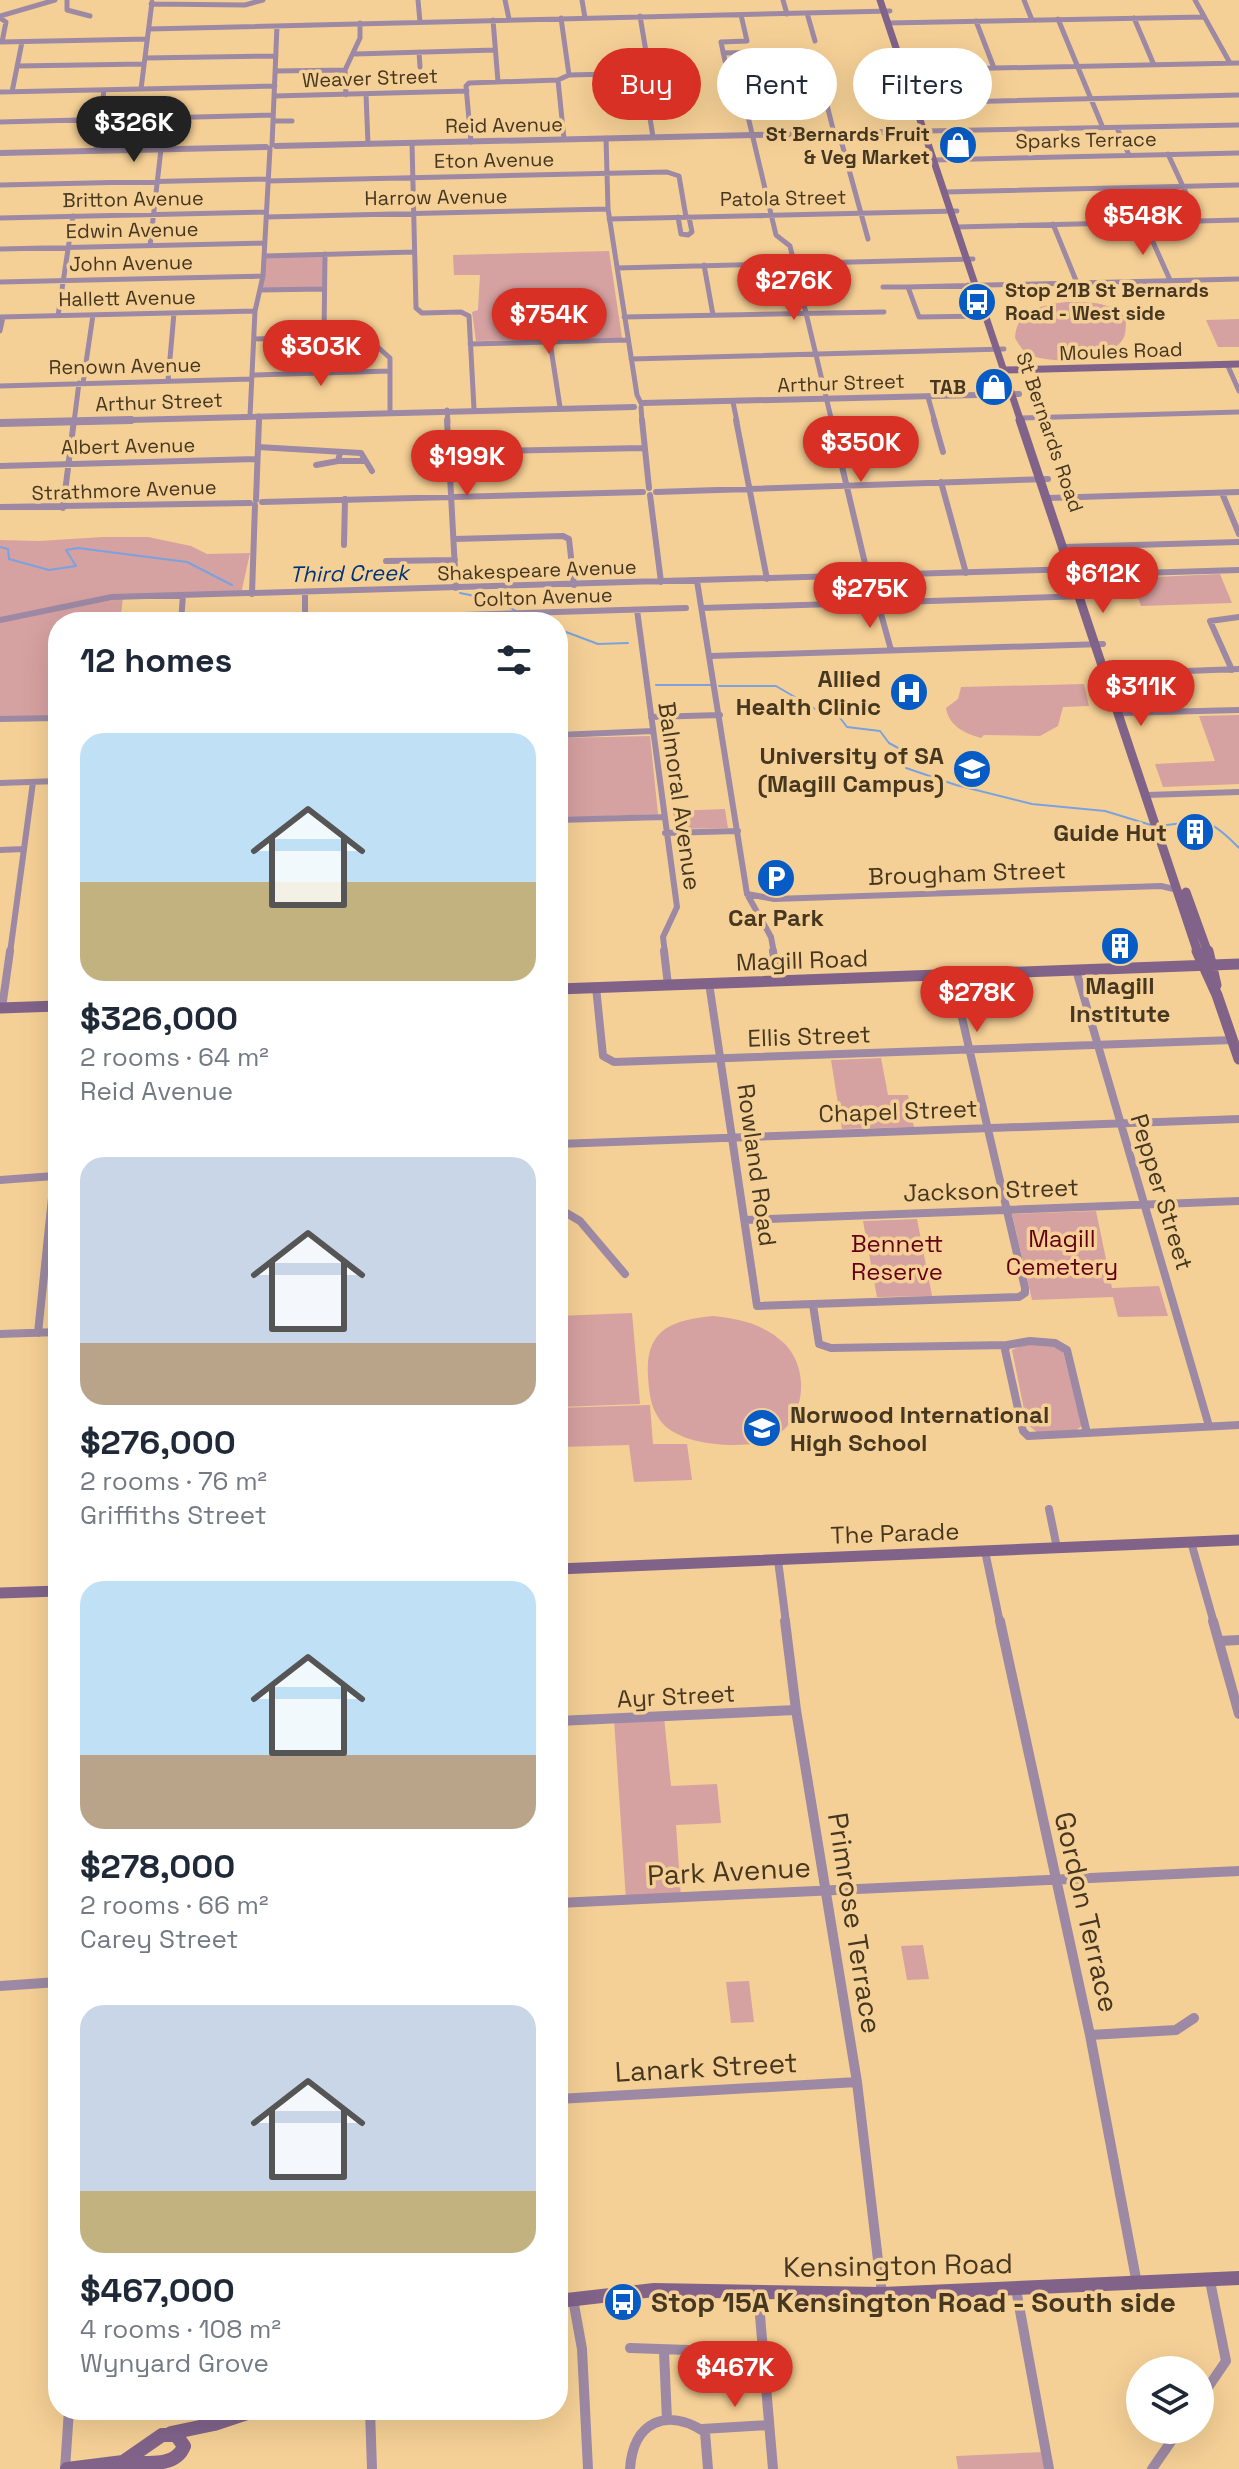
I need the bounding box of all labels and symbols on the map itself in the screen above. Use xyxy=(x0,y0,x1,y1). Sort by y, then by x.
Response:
street label: Weaver Street xyxy=(302,63,438,93)
pin: $326K xyxy=(78,96,190,164)
street label: Reid Avenue xyxy=(445,111,563,139)
place label: St Bernards Fruit & Veg Market xyxy=(766,121,930,170)
shop icon: St Bernards Fruit & Veg Market xyxy=(937,124,979,166)
street label: Sparks Terrace xyxy=(1015,126,1157,154)
street label: Eton Avenue xyxy=(434,146,554,174)
street label: Harrow Avenue xyxy=(364,183,508,211)
street label: Patola Street xyxy=(720,184,846,212)
street label: Britton Avenue xyxy=(62,185,204,213)
pin: $548K xyxy=(1087,189,1199,257)
street label: Edwin Avenue xyxy=(65,216,199,244)
street label: John Avenue xyxy=(69,249,193,277)
pin: $276K xyxy=(738,254,850,322)
place label: Stop 21B St Bernards Road - West side xyxy=(1005,277,1209,326)
bus stop icon: Stop 21B St Bernards Road - West side xyxy=(956,281,998,323)
street label: Hallett Avenue xyxy=(58,284,196,312)
pin: $754K xyxy=(493,288,605,356)
pin: $303K xyxy=(265,320,377,388)
street label: Moules Road xyxy=(1059,336,1183,366)
street label: St Bernards Road xyxy=(1010,348,1090,516)
street label: Renown Avenue xyxy=(48,352,202,380)
shop icon: TAB xyxy=(973,366,1015,408)
street label: Arthur Street xyxy=(777,368,905,398)
place label: TAB xyxy=(930,374,966,400)
street label: Arthur Street xyxy=(95,387,223,417)
pin: $350K xyxy=(805,416,917,484)
pin: $199K xyxy=(411,430,523,498)
street label: Albert Avenue xyxy=(61,432,195,460)
street label: Strathmore Avenue xyxy=(31,474,217,506)
pin: $612K xyxy=(1047,547,1159,615)
street label: Shakespeare Avenue xyxy=(437,554,637,586)
water label: Third Creek xyxy=(289,558,411,588)
pin: $275K xyxy=(814,562,926,630)
street label: Colton Avenue xyxy=(473,582,613,612)
pin: $311K xyxy=(1085,660,1197,728)
place label: Allied Health Clinic xyxy=(736,663,881,722)
hospital icon: Allied Health Clinic xyxy=(888,671,930,713)
street label: Balmoral Avenue xyxy=(651,700,709,892)
place label: University of SA (Magill Campus) xyxy=(757,740,944,799)
school or university icon: University of SA (Magill Campus) xyxy=(951,748,993,790)
building icon: Guide Hut xyxy=(1174,811,1216,853)
place label: Guide Hut xyxy=(1053,817,1167,848)
street label: Brougham Street xyxy=(867,854,1067,892)
parking icon: Car Park xyxy=(755,857,797,899)
place label: Car Park xyxy=(728,902,825,933)
building icon: Magill Institute xyxy=(1099,925,1141,967)
street label: Magill Road xyxy=(735,942,869,978)
pin: $278K xyxy=(921,966,1033,1034)
place label: Magill Institute xyxy=(1070,970,1170,1029)
street label: Ellis Street xyxy=(747,1018,871,1054)
street label: Rowland Road xyxy=(730,1082,784,1248)
street label: Chapel Street xyxy=(818,1093,978,1129)
street label: Pepper Street xyxy=(1124,1110,1200,1274)
street label: Jackson Street xyxy=(903,1171,1079,1209)
park label: Magill Cemetery xyxy=(1006,1223,1118,1282)
park label: Bennett Reserve xyxy=(851,1228,943,1287)
place label: Norwood International High School xyxy=(790,1399,1049,1458)
school or university icon: Norwood International High School xyxy=(741,1407,783,1449)
street label: The Parade xyxy=(830,1515,960,1551)
street label: Ayr Street xyxy=(616,1677,736,1715)
street label: Gordon Terrace xyxy=(1046,1808,1128,2016)
street label: Primrose Terrace xyxy=(820,1810,890,2036)
street label: Park Avenue xyxy=(646,1849,812,1893)
street label: Lanark Street xyxy=(614,2044,798,2090)
street label: Kensington Road xyxy=(783,2245,1013,2285)
bus stop icon: Stop 15A Kensington Road - South side xyxy=(602,2281,644,2323)
place label: Stop 15A Kensington Road - South side xyxy=(651,2284,1176,2320)
pin: $467K xyxy=(679,2341,791,2409)

